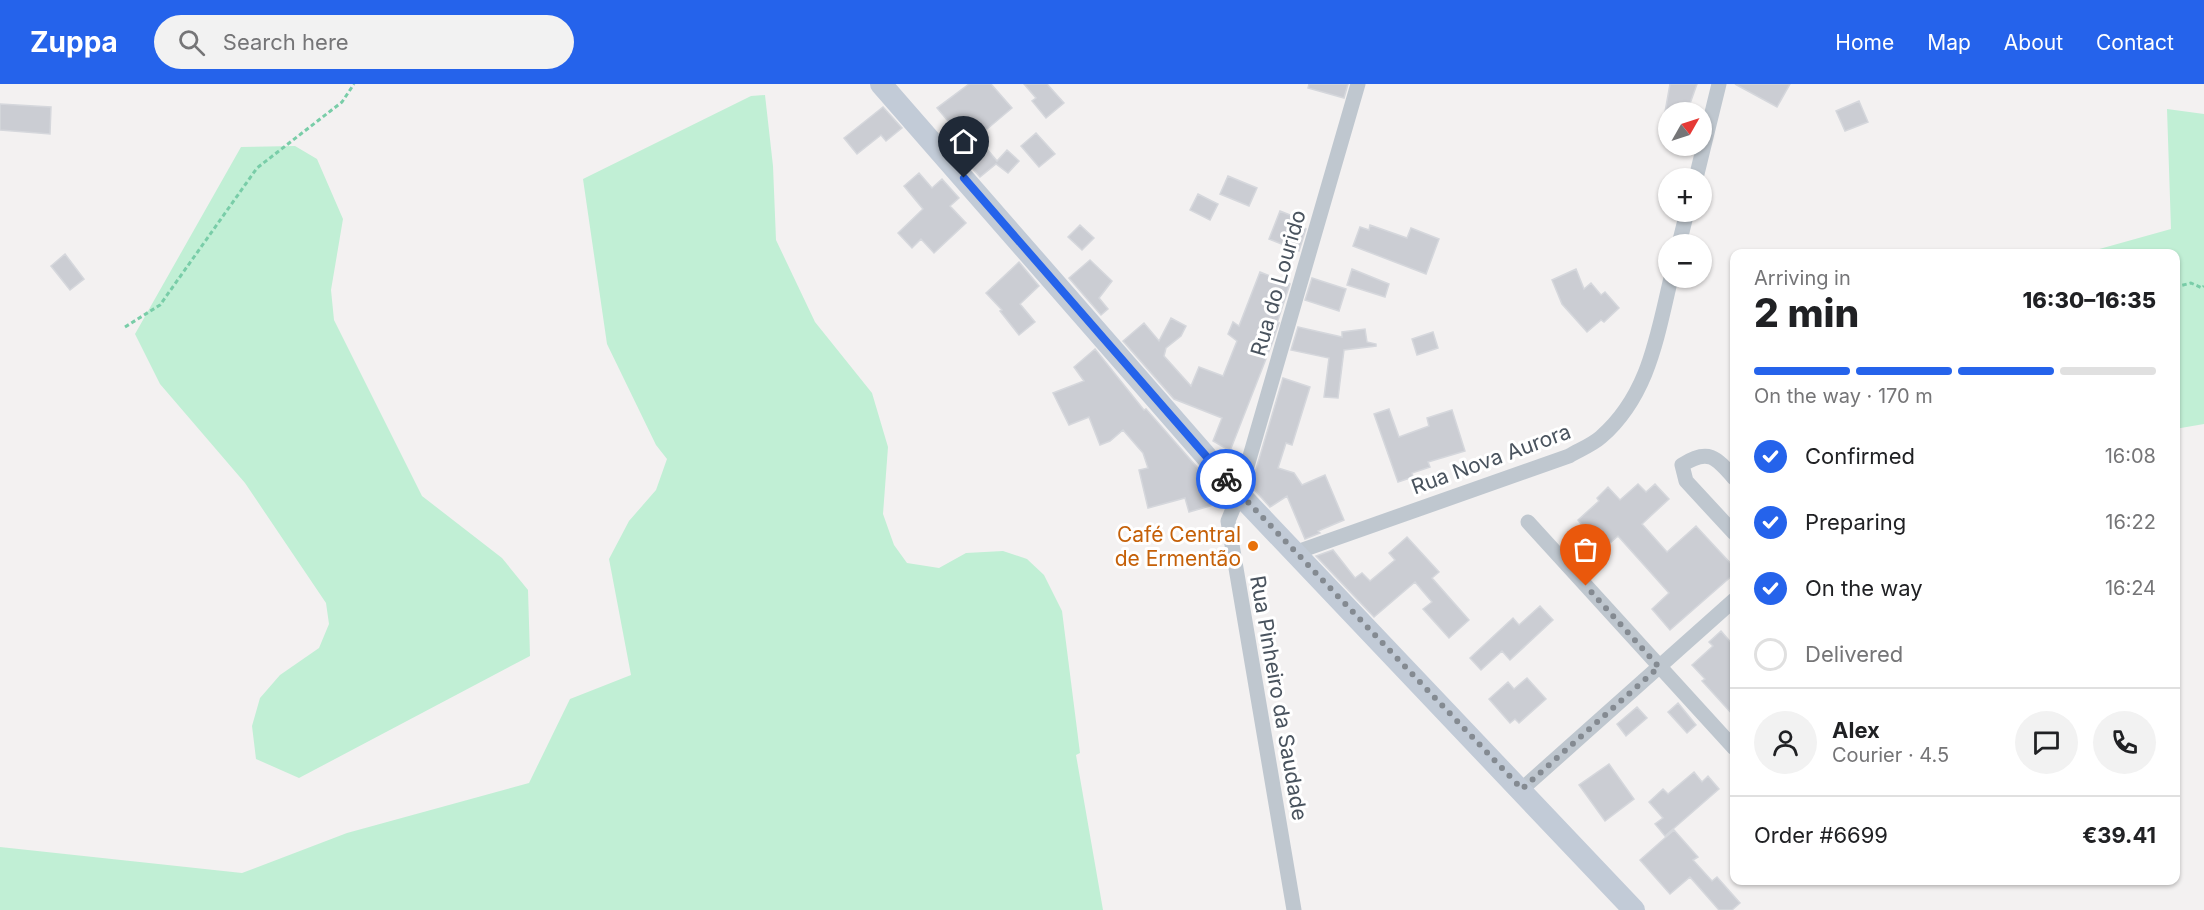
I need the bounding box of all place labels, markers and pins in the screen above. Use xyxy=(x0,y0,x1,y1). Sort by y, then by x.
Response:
pin xyxy=(938,116,989,178)
place label: Café Central de Ermentão xyxy=(1115,522,1241,571)
pin xyxy=(1560,524,1611,586)
marker: Café Central de Ermentão xyxy=(1246,539,1260,553)

